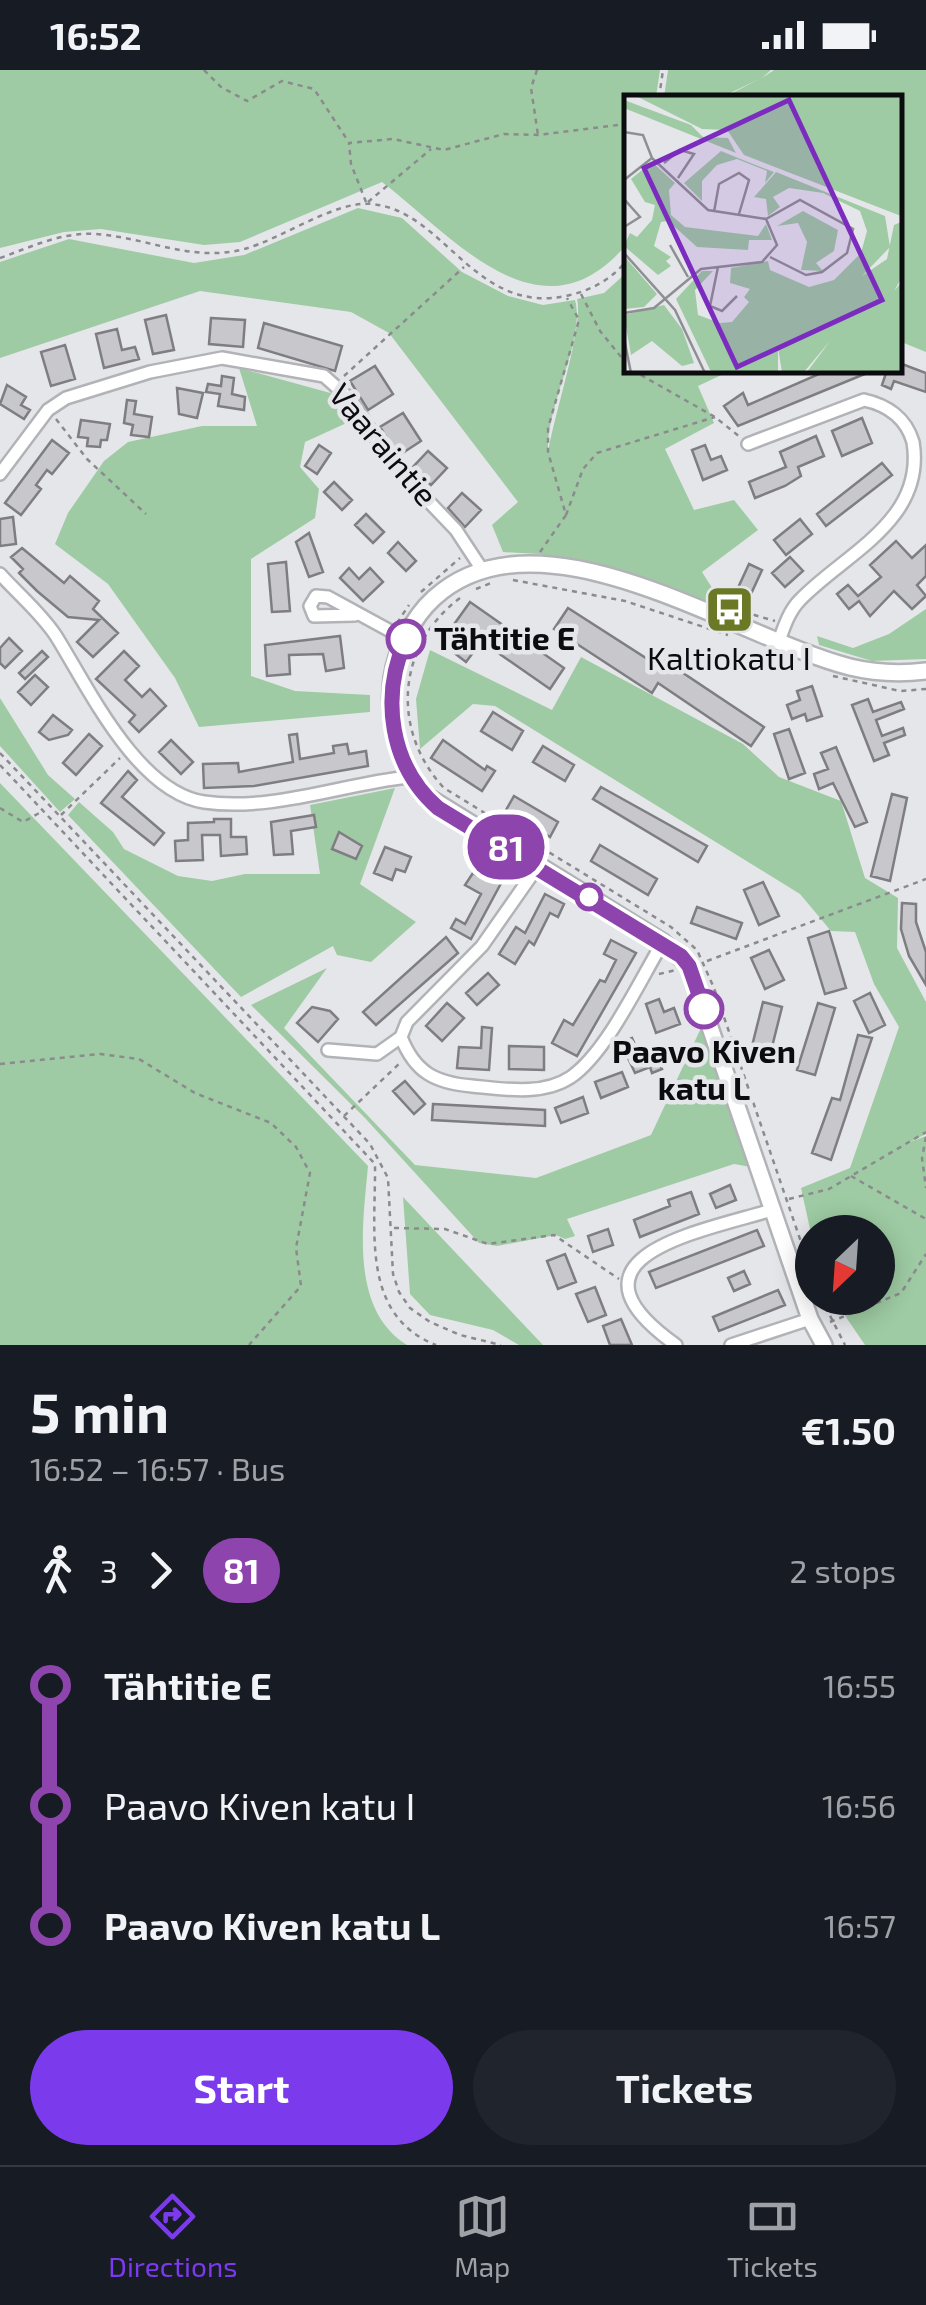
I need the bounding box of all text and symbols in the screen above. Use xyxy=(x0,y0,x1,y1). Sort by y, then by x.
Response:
text: 16:52 xyxy=(50,12,142,58)
inset map xyxy=(624,95,901,372)
street label: Vaaraintie xyxy=(322,375,447,513)
bus stop icon: Kaltiokatu I xyxy=(703,583,755,635)
place label: Tähtitie E xyxy=(434,618,575,656)
marker: Tähtitie E xyxy=(387,620,425,658)
place label: Kaltiokatu I xyxy=(647,638,811,676)
line badge: 81 xyxy=(461,814,551,880)
text: 81 xyxy=(488,826,524,868)
unlabelled marker xyxy=(576,884,602,910)
marker: Paavo Kiven katu L xyxy=(685,990,723,1028)
place label: Paavo Kiven katu L xyxy=(612,1031,796,1106)
north arrow xyxy=(795,1215,895,1315)
map controls xyxy=(795,1215,895,1315)
text: 5 min xyxy=(30,1378,169,1444)
text: €1.50 xyxy=(801,1407,896,1453)
text: 16:52 – 16:57 · Bus xyxy=(30,1449,285,1487)
icon: walk xyxy=(30,1543,85,1598)
icon: forward xyxy=(133,1543,188,1598)
text: 81 xyxy=(223,1549,260,1591)
text: 3 xyxy=(100,1551,118,1589)
text: 2 stops xyxy=(789,1551,896,1589)
text: Tähtitie E xyxy=(104,1662,272,1708)
text: 16:55 xyxy=(823,1666,896,1704)
text: Paavo Kiven katu I xyxy=(104,1782,416,1828)
text: 16:56 xyxy=(822,1786,896,1824)
text: Paavo Kiven katu L xyxy=(104,1902,440,1948)
text: 16:57 xyxy=(824,1906,896,1944)
button: Start xyxy=(30,2030,453,2145)
button: Tickets xyxy=(473,2030,896,2145)
tab: Directions xyxy=(108,2189,237,2283)
tab: Map xyxy=(454,2189,510,2283)
tab: Tickets xyxy=(727,2189,818,2283)

